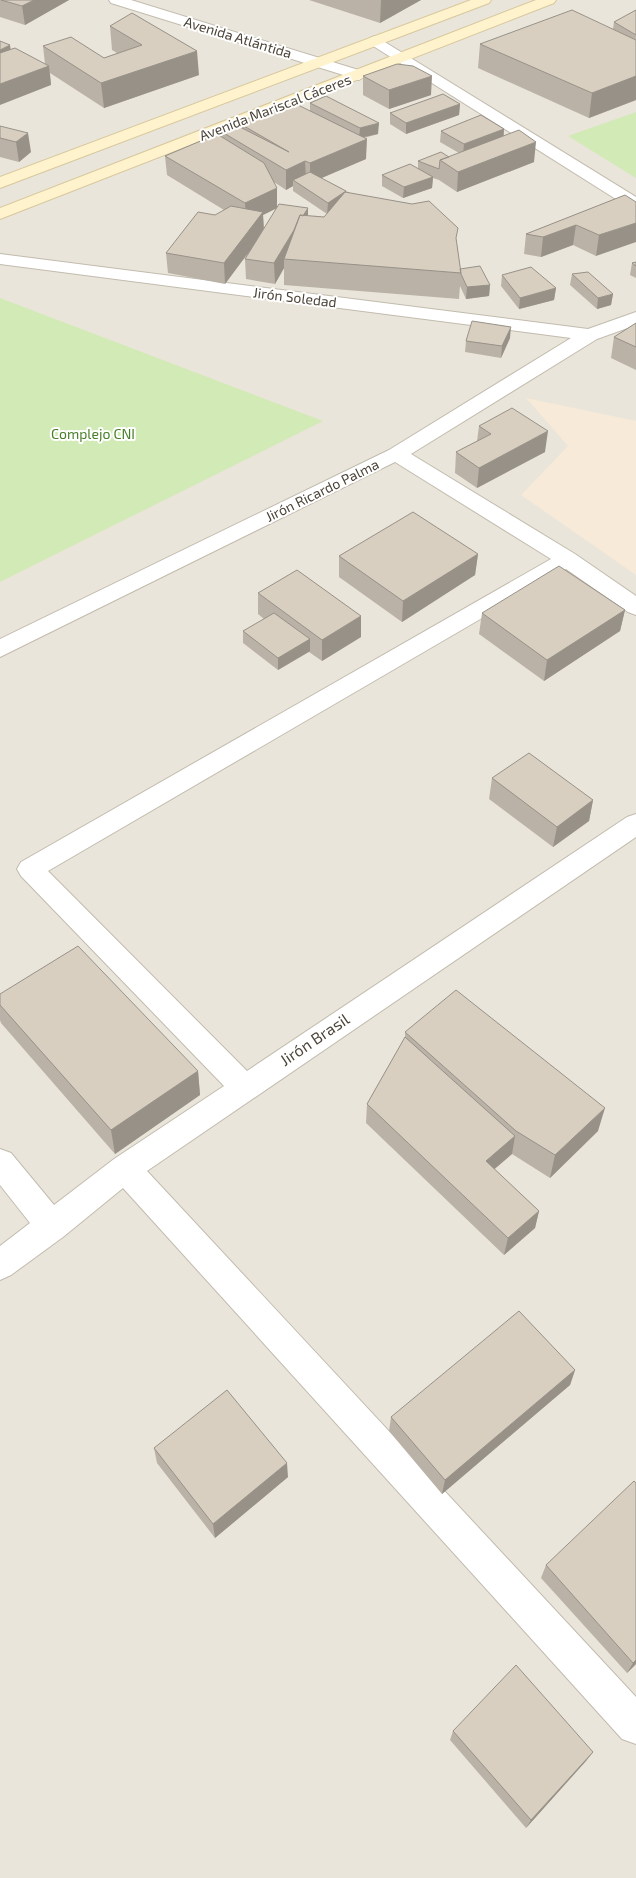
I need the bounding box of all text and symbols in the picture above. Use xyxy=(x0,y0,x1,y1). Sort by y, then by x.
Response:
street label: Avenida Atlántida xyxy=(182,13,294,61)
street label: Avenida Mariscal Cáceres xyxy=(197,70,353,144)
street label: Jirón Soledad xyxy=(252,283,338,311)
park label: Complejo CNI xyxy=(51,425,135,442)
street label: Jirón Ricardo Palma xyxy=(262,455,382,525)
street label: Jirón Brasil xyxy=(276,1009,352,1069)

